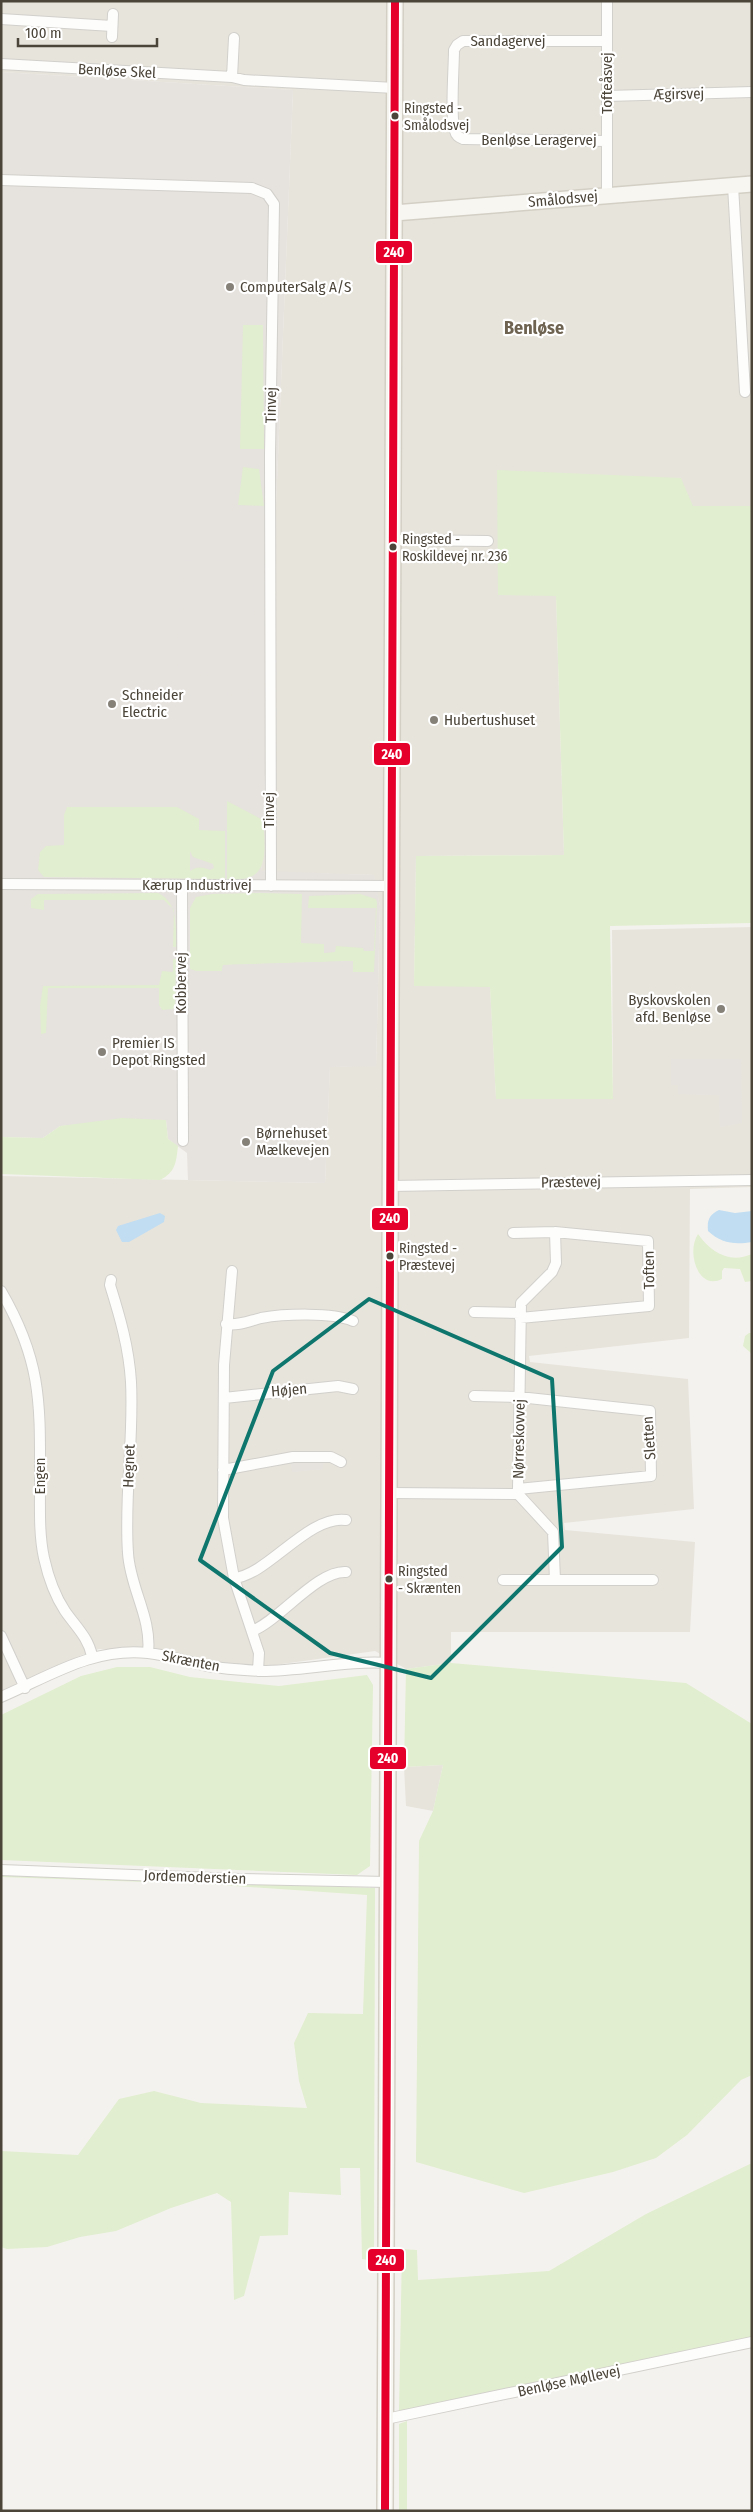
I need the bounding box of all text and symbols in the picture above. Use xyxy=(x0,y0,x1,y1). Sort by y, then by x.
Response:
scale bar xyxy=(18,15,156,47)
text: 100 m xyxy=(25,24,62,42)
street label: Sandagervej xyxy=(470,32,546,50)
street label: Tofteåsvej xyxy=(598,52,616,114)
street label: Benløse Skel xyxy=(77,60,157,82)
street label: Ægirsvej xyxy=(653,85,704,103)
place label: Ringsted - Smålodsvej xyxy=(404,100,469,134)
marker: Ringsted - Smålodsvej xyxy=(390,111,400,121)
street label: Benløse Leragervej xyxy=(481,131,597,149)
street label: Smålodsvej xyxy=(527,187,599,211)
line badge: 240 xyxy=(375,240,413,264)
text: 240 xyxy=(382,244,405,261)
place label: ComputerSalg A/S xyxy=(240,278,351,296)
marker: ComputerSalg A/S xyxy=(224,281,236,293)
district label: Benløse xyxy=(504,317,564,339)
street label: Tinvej xyxy=(262,387,280,423)
place label: Ringsted - Roskildevej nr. 236 xyxy=(402,531,508,565)
marker: Ringsted - Roskildevej nr. 236 xyxy=(388,542,398,552)
place label: Schneider Electric xyxy=(122,686,184,721)
marker: Schneider Electric xyxy=(106,698,118,710)
place label: Hubertushuset xyxy=(444,711,535,729)
marker: Hubertushuset xyxy=(428,714,440,726)
line badge: 240 xyxy=(373,742,411,766)
text: 240 xyxy=(380,746,403,763)
street label: Tinvej xyxy=(260,792,278,828)
street label: Kærup Industrivej xyxy=(142,876,252,894)
street label: Kobbervej xyxy=(172,952,190,1014)
place label: Byskovskolen afd. Benløse xyxy=(628,991,711,1026)
marker: Byskovskolen afd. Benløse xyxy=(715,1003,727,1015)
place label: Premier IS Depot Ringsted xyxy=(112,1034,206,1069)
marker: Premier IS Depot Ringsted xyxy=(96,1046,108,1058)
place label: Børnehuset Mælkevejen xyxy=(256,1124,330,1159)
marker: Børnehuset Mælkevejen xyxy=(240,1136,252,1148)
street label: Præstevej xyxy=(541,1172,601,1192)
line badge: 240 xyxy=(371,1207,409,1231)
text: 240 xyxy=(378,1210,401,1227)
place label: Ringsted - Præstevej xyxy=(399,1240,457,1274)
marker: Ringsted - Præstevej xyxy=(385,1251,395,1261)
street label: Toften xyxy=(640,1251,658,1289)
street label: Højen xyxy=(270,1379,308,1401)
street label: Nørreskovvej xyxy=(509,1399,529,1479)
street label: Sletten xyxy=(638,1416,660,1460)
street label: Hegnet xyxy=(119,1444,139,1488)
street label: Engen xyxy=(31,1458,49,1494)
place label: Ringsted - Skrænten xyxy=(398,1563,461,1597)
marker: Ringsted - Skrænten xyxy=(384,1574,394,1584)
street label: Skrænten xyxy=(161,1647,221,1675)
line badge: 240 xyxy=(369,1746,407,1770)
text: 240 xyxy=(376,1750,399,1767)
street label: Jordemoderstien xyxy=(143,1866,247,1888)
line badge: 240 xyxy=(367,2248,405,2272)
text: 240 xyxy=(374,2252,397,2269)
street label: Benløse Møllevej xyxy=(516,2361,622,2401)

